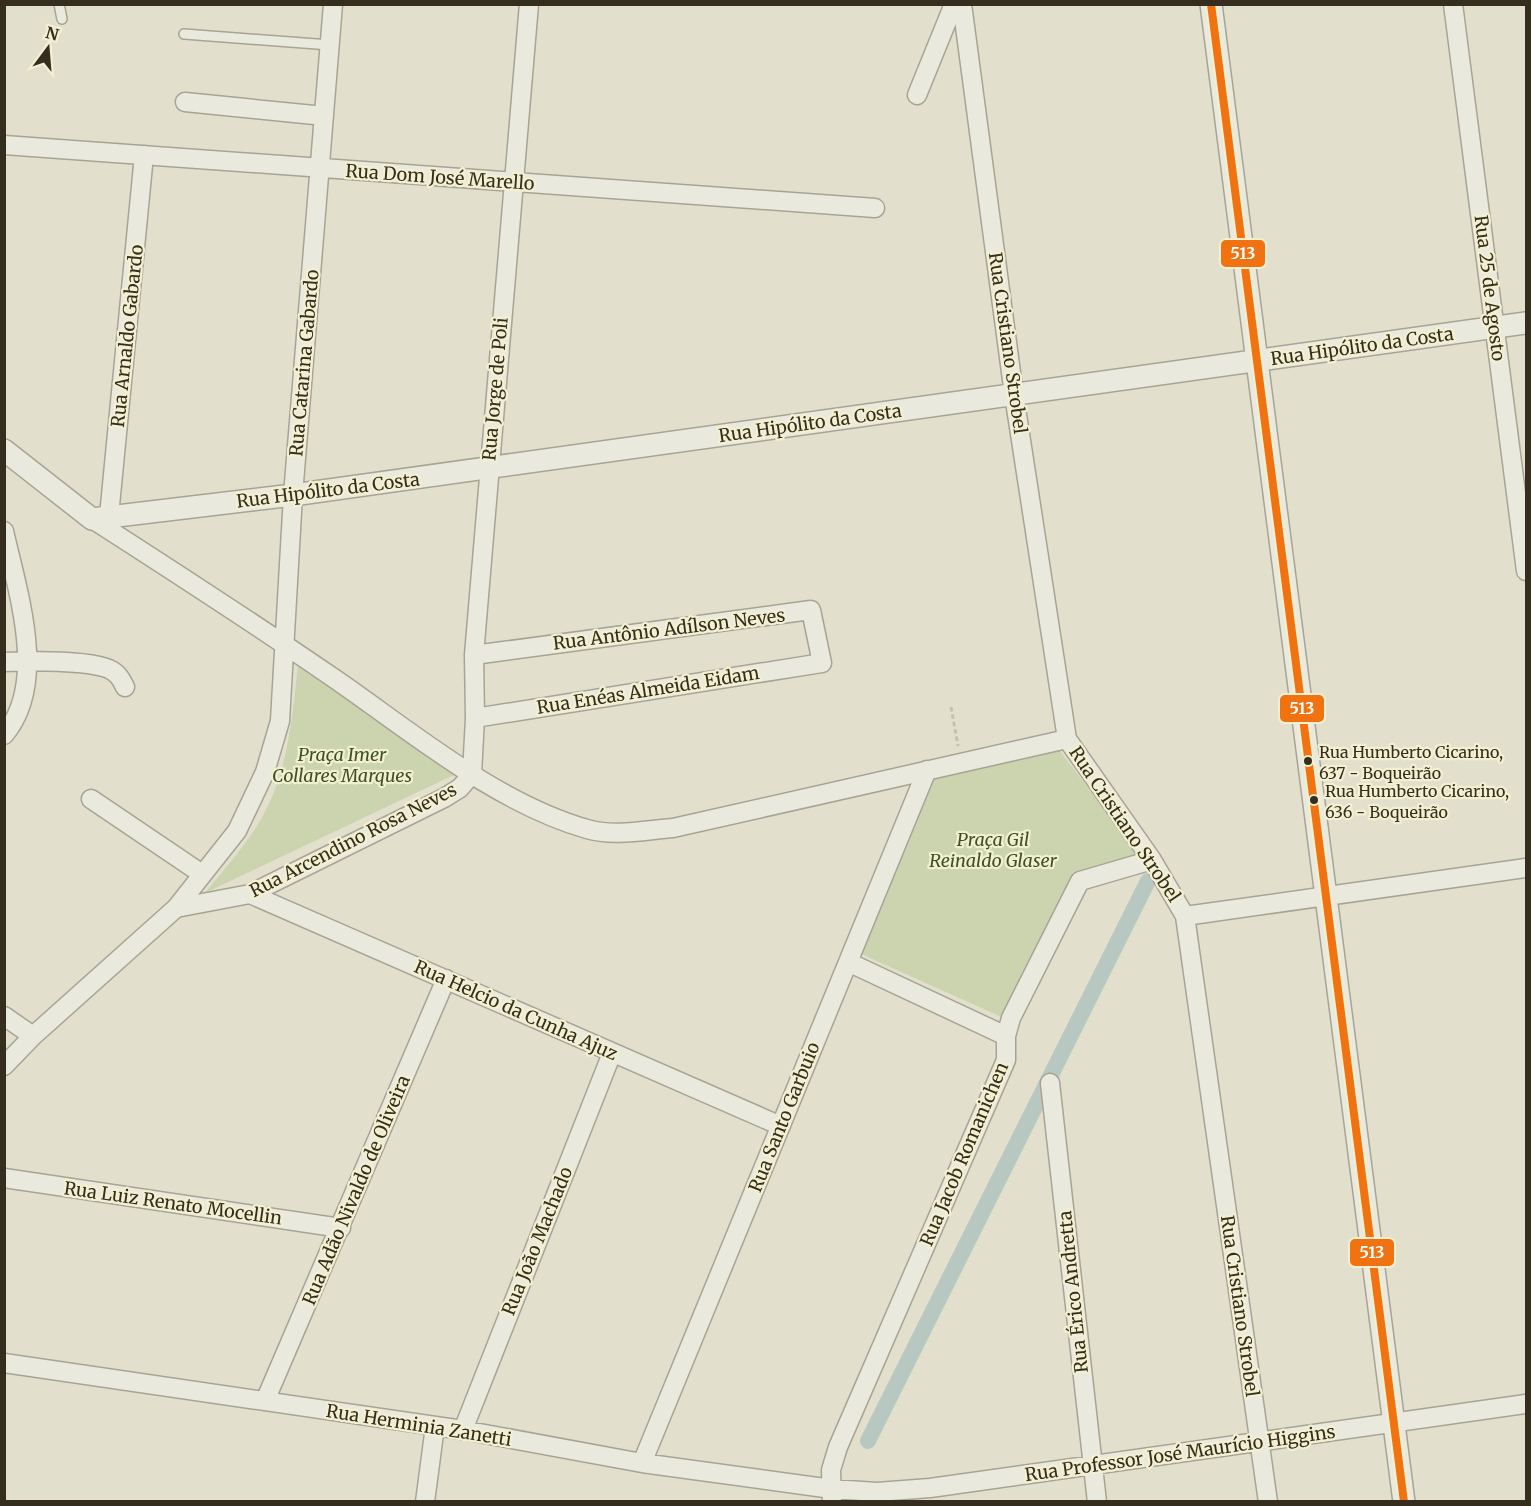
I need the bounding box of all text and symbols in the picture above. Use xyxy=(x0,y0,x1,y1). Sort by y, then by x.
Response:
north arrow xyxy=(18,18,78,78)
text: N xyxy=(43,22,61,45)
street label: Rua Dom José Marello xyxy=(345,159,535,195)
street label: Rua 25 de Agosto xyxy=(1470,214,1510,362)
line badge: 513 xyxy=(1220,239,1266,268)
text: 513 xyxy=(1231,243,1255,263)
street label: Rua Arnaldo Gabardo xyxy=(106,244,148,428)
street label: Rua Cristiano Strobel xyxy=(984,251,1032,436)
street label: Rua Catarina Gabardo xyxy=(284,269,324,457)
street label: Rua Jorge de Poli xyxy=(477,316,513,462)
street label: Rua Hipólito da Costa xyxy=(1269,322,1455,370)
street label: Rua Hipólito da Costa xyxy=(717,399,903,447)
street label: Rua Hipólito da Costa xyxy=(235,467,421,513)
street label: Rua Antônio Adílson Neves xyxy=(552,603,787,655)
street label: Rua Enéas Almeida Eidam xyxy=(535,661,761,719)
line badge: 513 xyxy=(1279,694,1325,723)
text: 513 xyxy=(1290,698,1314,718)
street label: Rua Cristiano Strobel xyxy=(1064,742,1186,907)
place label: Rua Humberto Cicarino, 637 - Boqueirão xyxy=(1319,742,1503,783)
park label: Praça Imer Collares Marques xyxy=(272,743,412,787)
marker: Rua Humberto Cicarino, 637 - Boqueirão xyxy=(1302,755,1314,767)
street label: Rua Arcendino Rosa Neves xyxy=(246,778,460,902)
place label: Rua Humberto Cicarino, 636 - Boqueirão xyxy=(1325,781,1509,822)
marker: Rua Humberto Cicarino, 636 - Boqueirão xyxy=(1308,794,1320,806)
park label: Praça Gil Reinaldo Glaser xyxy=(929,828,1057,872)
street label: Rua Helcio da Cunha Ajuz xyxy=(411,955,621,1065)
street label: Rua Santo Garbuio xyxy=(743,1039,825,1195)
street label: Rua Jacob Romanichen xyxy=(915,1058,1013,1250)
street label: Rua Adão Nivaldo de Oliveira xyxy=(297,1071,415,1308)
street label: Rua João Machado xyxy=(497,1163,577,1319)
street label: Rua Luiz Renato Mocellin xyxy=(62,1176,284,1230)
street label: Rua Érico Andretta xyxy=(1053,1209,1093,1374)
street label: Rua Cristiano Strobel xyxy=(1216,1214,1264,1399)
line badge: 513 xyxy=(1349,1238,1395,1267)
text: 513 xyxy=(1360,1242,1384,1262)
street label: Rua Herminia Zanetti xyxy=(325,1399,514,1451)
street label: Rua Professor José Maurício Higgins xyxy=(1023,1420,1337,1486)

